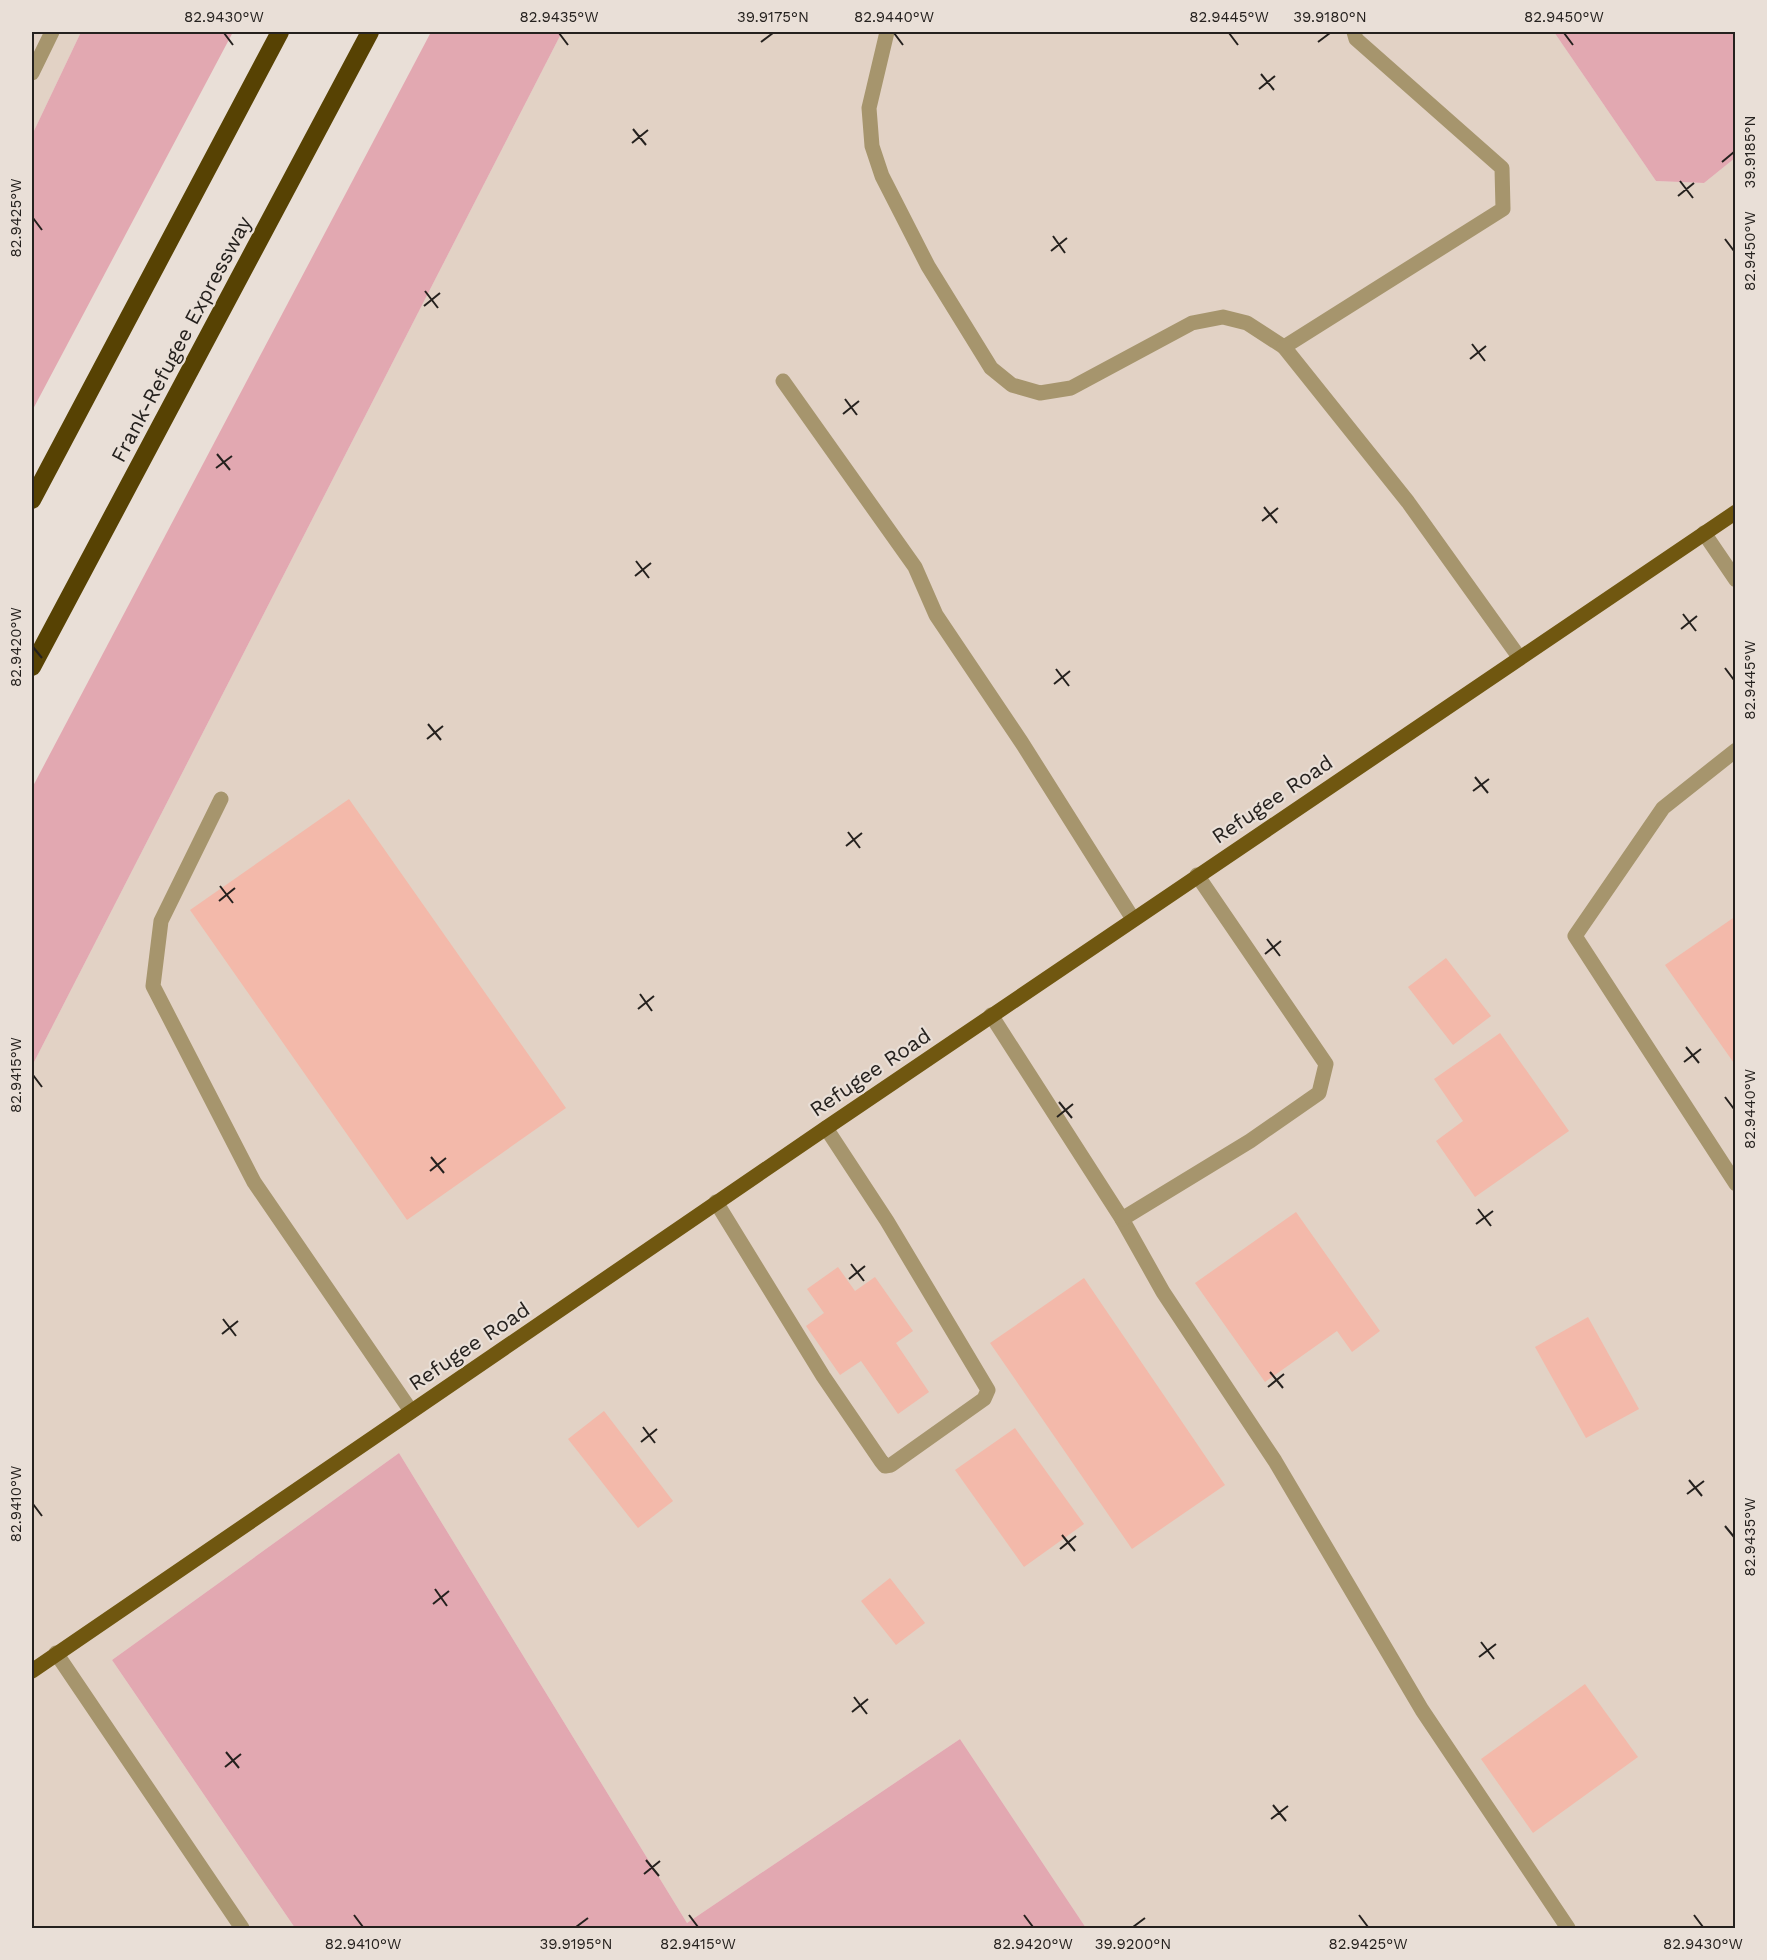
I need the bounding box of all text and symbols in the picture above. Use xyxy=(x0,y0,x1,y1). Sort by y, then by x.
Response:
text: 82.9430°W xyxy=(184,8,264,26)
text: 82.9435°W xyxy=(519,8,599,26)
text: 39.9175°N xyxy=(737,8,809,26)
text: 82.9440°W xyxy=(854,8,934,26)
text: 82.9445°W xyxy=(1189,8,1269,26)
text: 39.9180°N xyxy=(1293,8,1367,26)
text: 82.9450°W xyxy=(1524,8,1604,26)
text: 39.9185°N xyxy=(1741,116,1759,188)
text: 82.9425°W xyxy=(7,178,25,258)
text: 82.9450°W xyxy=(1741,211,1759,291)
street label: Frank-Refugee Expressway xyxy=(105,212,257,466)
text: 82.9420°W xyxy=(7,607,25,687)
text: 82.9445°W xyxy=(1741,640,1759,720)
street label: Refugee Road xyxy=(1207,749,1337,849)
street label: Refugee Road xyxy=(805,1022,935,1122)
text: 82.9415°W xyxy=(7,1037,25,1113)
text: 82.9440°W xyxy=(1741,1069,1759,1149)
street label: Refugee Road xyxy=(404,1296,534,1396)
text: 82.9410°W xyxy=(7,1466,25,1542)
text: 82.9435°W xyxy=(1741,1497,1759,1577)
text: 82.9410°W xyxy=(325,1935,401,1953)
text: 39.9195°N xyxy=(540,1935,612,1953)
text: 82.9415°W xyxy=(660,1935,736,1953)
text: 82.9420°W xyxy=(993,1935,1073,1953)
text: 39.9200°N xyxy=(1095,1935,1171,1953)
text: 82.9425°W xyxy=(1328,1935,1408,1953)
text: 82.9430°W xyxy=(1663,1935,1743,1953)

